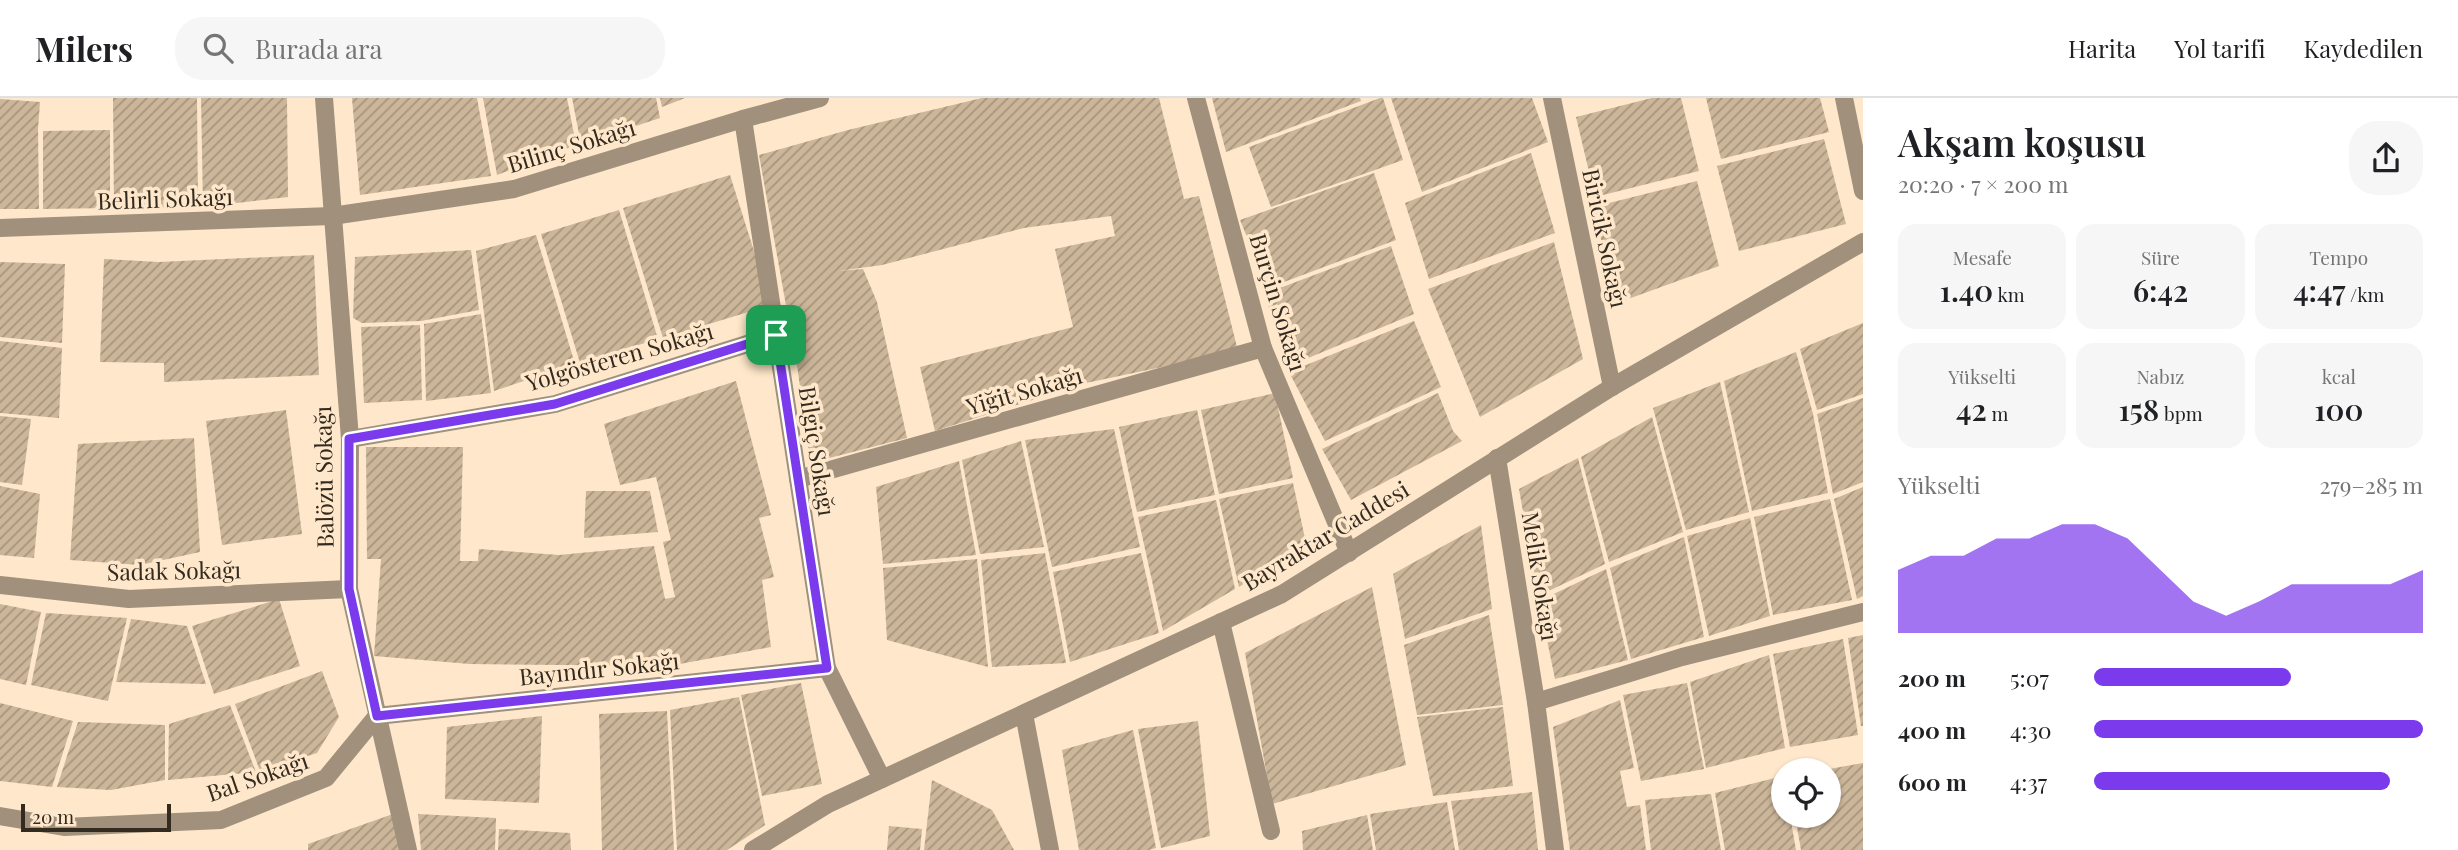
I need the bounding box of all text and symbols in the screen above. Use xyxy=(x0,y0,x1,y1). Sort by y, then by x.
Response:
search box xyxy=(175,17,665,80)
text: Milers xyxy=(35,26,133,70)
icon: search xyxy=(199,29,237,67)
text: Burada ara xyxy=(255,31,383,66)
text: Harita xyxy=(2068,32,2136,64)
text: Yol tarifi xyxy=(2174,32,2265,64)
text: Kaydedilen xyxy=(2303,32,2423,64)
street label: Bilinç Sokağı xyxy=(503,111,639,179)
text: Akşam koşusu xyxy=(1898,116,2146,167)
button: share xyxy=(2349,121,2423,195)
street label: Biricik Sokağı xyxy=(1576,166,1636,311)
text: 20:20 · 7 × 200 m xyxy=(1898,168,2068,199)
street label: Belirli Sokağı xyxy=(97,180,234,216)
street label: Burçin Sokağı xyxy=(1243,229,1315,375)
text: Mesafe xyxy=(1952,244,2012,270)
text: Süre xyxy=(2141,244,2180,270)
text: Tempo xyxy=(2309,244,2368,270)
text: 1.40 xyxy=(1940,270,1993,310)
text: 6:42 xyxy=(2133,270,2188,310)
text: 4:47 xyxy=(2293,270,2345,310)
text: km xyxy=(1993,281,2025,307)
text: /km xyxy=(2345,281,2385,307)
pin xyxy=(746,305,806,365)
street label: Yolgösteren Sokağı xyxy=(521,314,717,398)
icon: arrive xyxy=(757,316,795,354)
street label: Yiğit Sokağı xyxy=(961,359,1086,422)
text: Yükselti xyxy=(1948,363,2016,389)
text: Nabız xyxy=(2137,363,2184,389)
text: kcal xyxy=(2322,363,2356,389)
street label: Bilgiç Sokağı xyxy=(792,384,844,518)
text: 42 xyxy=(1956,389,1987,429)
text: 158 xyxy=(2118,389,2159,429)
text: 100 xyxy=(2314,389,2363,429)
text: m xyxy=(1987,400,2008,426)
text: bpm xyxy=(2159,400,2203,426)
street label: Balözü Sokağı xyxy=(306,405,340,548)
text: Yükselti xyxy=(1898,469,1980,500)
text: 279–285 m xyxy=(2319,469,2423,500)
street label: Bayraktar Caddesi xyxy=(1236,473,1414,597)
street label: Melik Sokağı xyxy=(1516,509,1567,643)
street label: Sadak Sokağı xyxy=(107,553,242,587)
street label: Bayındır Sokağı xyxy=(517,644,681,692)
text: 200 m xyxy=(1898,662,1966,693)
text: 5:07 xyxy=(2010,662,2049,693)
text: 400 m xyxy=(1898,714,1966,745)
text: 4:30 xyxy=(2010,714,2052,745)
street label: Bal Sokağı xyxy=(202,744,312,808)
map controls xyxy=(1771,758,1841,828)
button: locate xyxy=(1771,758,1841,828)
text: 600 m xyxy=(1898,766,1967,797)
text: 4:37 xyxy=(2010,766,2047,797)
scale bar xyxy=(21,801,172,833)
text: 20 m xyxy=(32,803,74,829)

